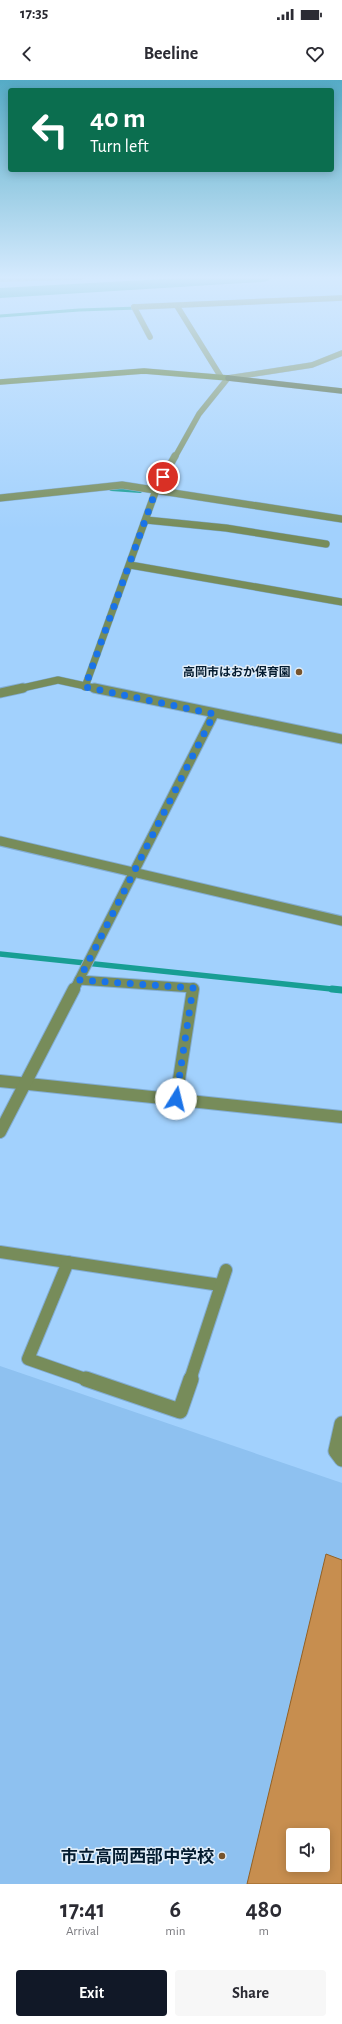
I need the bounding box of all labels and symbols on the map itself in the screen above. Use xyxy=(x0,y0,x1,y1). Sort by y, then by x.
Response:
pin xyxy=(146,460,180,494)
place label: 高岡市はおか保育園 xyxy=(183,665,291,678)
marker: 高岡市はおか保育園 xyxy=(294,667,304,677)
position arrow xyxy=(155,1078,197,1120)
place label: 市立高岡西部中学校 xyxy=(61,1847,214,1865)
marker: 市立高岡西部中学校 xyxy=(217,1851,227,1861)

